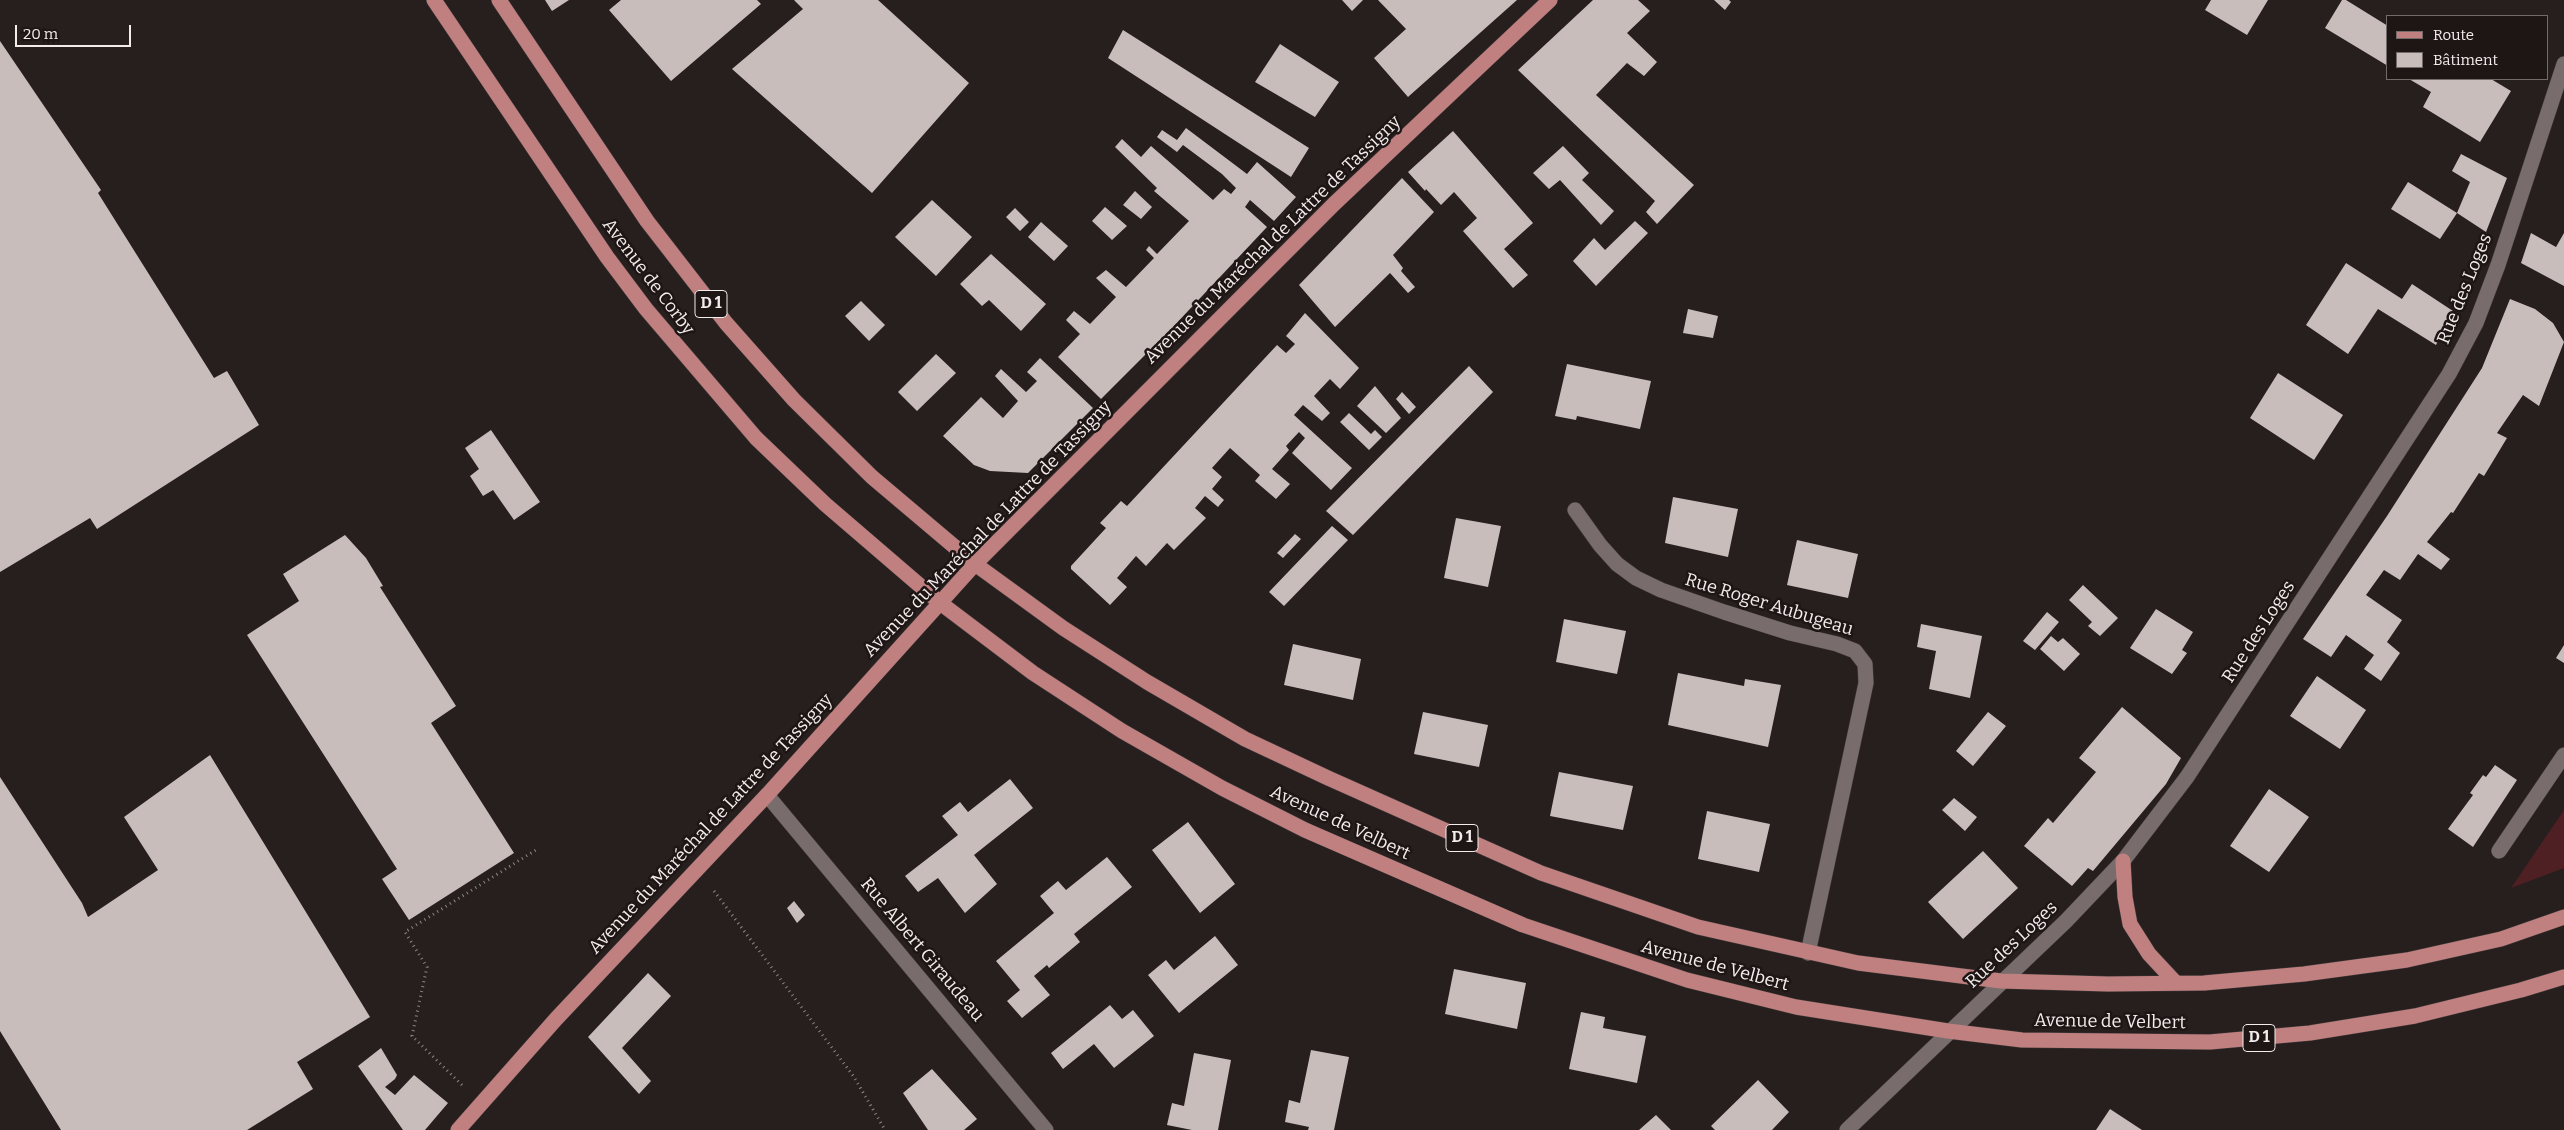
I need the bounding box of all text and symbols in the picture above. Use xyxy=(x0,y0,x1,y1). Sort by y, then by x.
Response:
scale bar xyxy=(18,15,134,47)
legend xyxy=(2386,15,2549,80)
text: 20 m xyxy=(23,25,58,43)
text: Route xyxy=(2433,26,2474,44)
text: Bâtiment xyxy=(2433,51,2498,69)
street label: Avenue du Maréchal de Lattre de Tassigny xyxy=(1140,111,1406,369)
street label: Avenue de Corby xyxy=(597,215,699,339)
street label: Rue des Loges xyxy=(2433,231,2497,347)
road number: D 1 xyxy=(695,290,727,318)
street label: Avenue du Maréchal de Lattre de Tassigny xyxy=(859,396,1117,662)
street label: Rue Roger Aubugeau xyxy=(1682,569,1856,641)
street label: Rue des Loges xyxy=(2218,577,2300,687)
street label: Avenue du Maréchal de Lattre de Tassigny xyxy=(584,689,838,959)
street label: Avenue de Velbert xyxy=(1267,781,1413,865)
road number: D 1 xyxy=(1446,824,1478,851)
street label: Rue Albert Giraudeau xyxy=(856,874,988,1026)
street label: Rue des Loges xyxy=(1962,897,2062,993)
street label: Avenue de Velbert xyxy=(1639,936,1791,996)
street label: Avenue de Velbert xyxy=(2034,1010,2186,1034)
road number: D 1 xyxy=(2243,1024,2275,1052)

